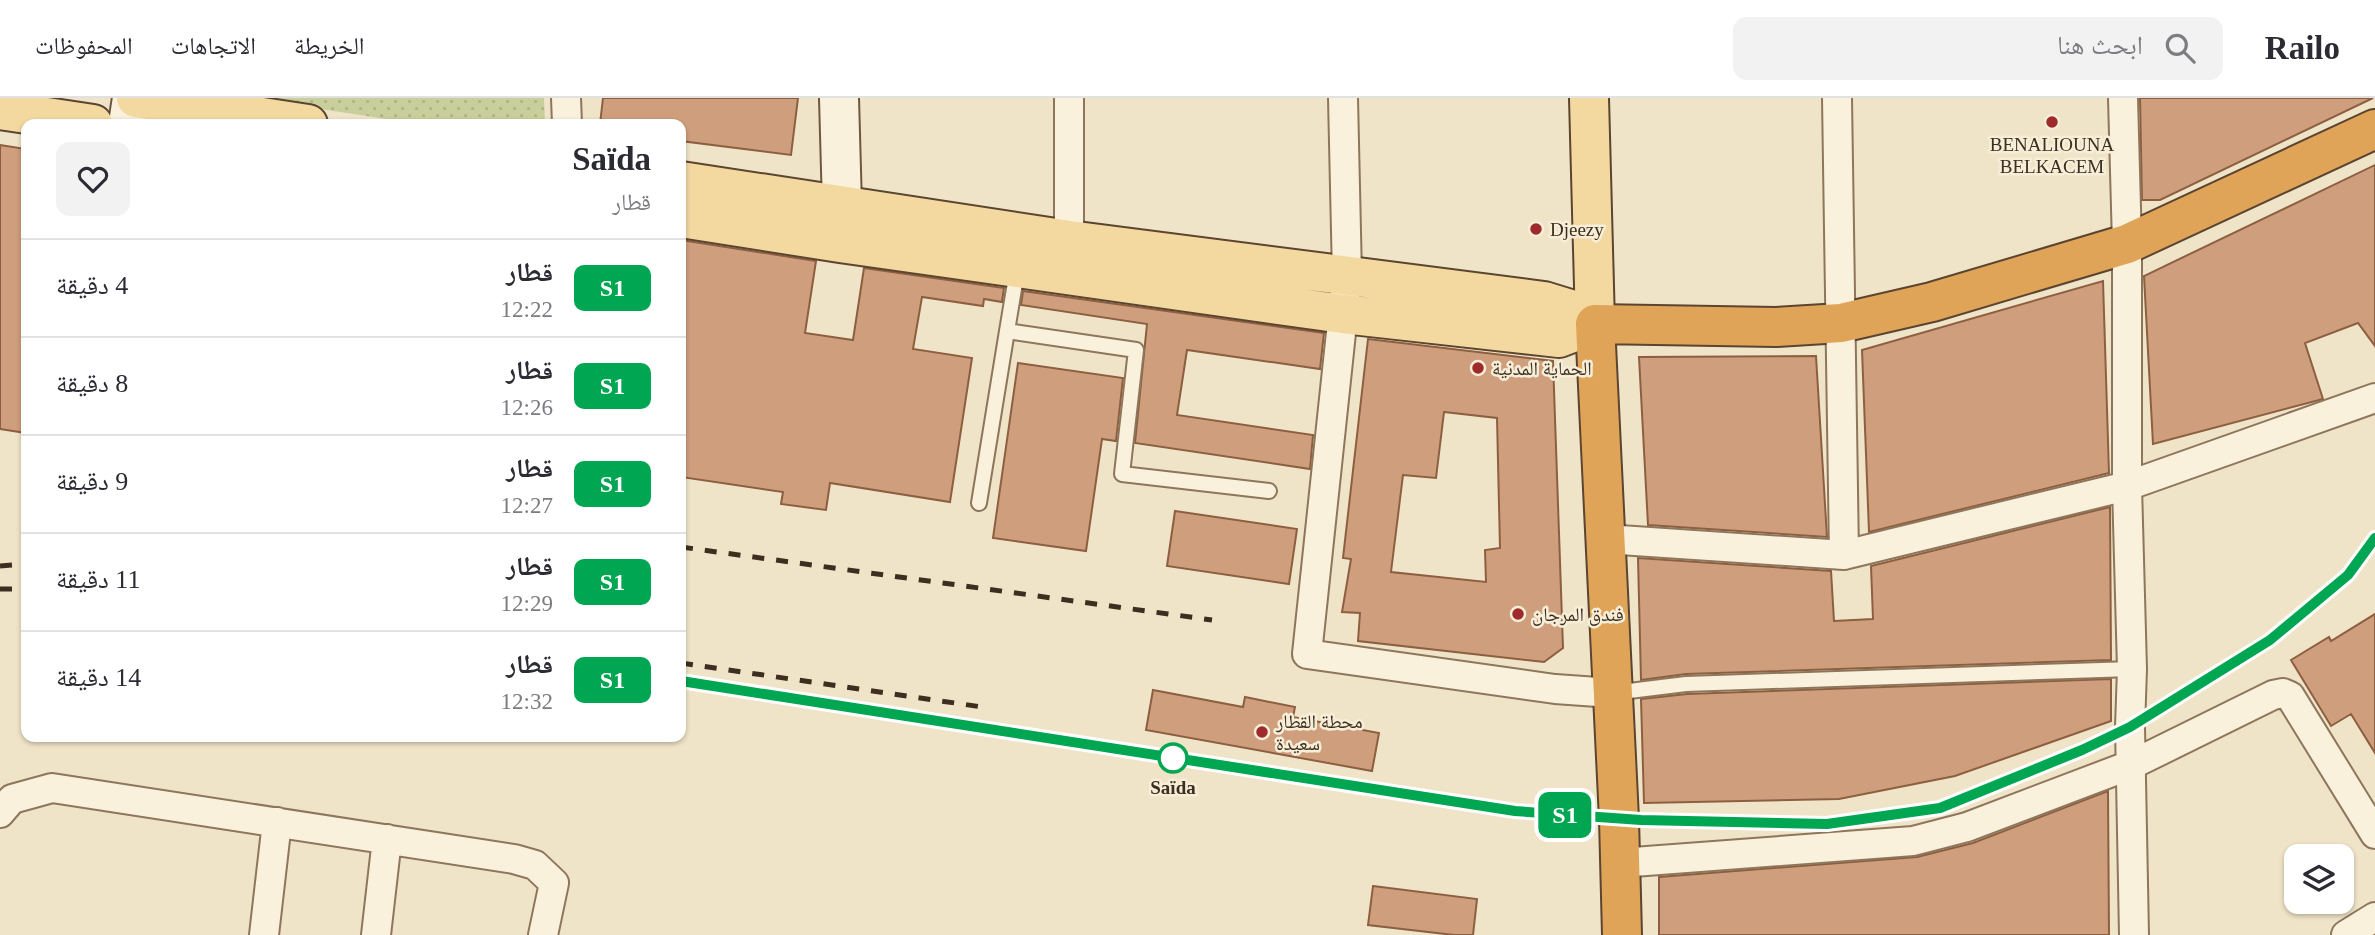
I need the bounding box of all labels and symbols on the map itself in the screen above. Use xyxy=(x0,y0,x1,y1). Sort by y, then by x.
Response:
marker: BENALIOUNA BELKACEM xyxy=(2044,114,2060,130)
place label: BENALIOUNA BELKACEM xyxy=(1990,134,2115,177)
place label: Djeezy xyxy=(1550,219,1604,240)
marker: Djeezy xyxy=(1528,221,1544,237)
place label: الحماية المدنية xyxy=(1492,358,1592,379)
marker: الحماية المدنية xyxy=(1470,360,1486,376)
place label: فندق المرجان xyxy=(1532,604,1624,626)
marker: فندق المرجان xyxy=(1510,606,1526,622)
place label: محطة القطار سعيدة xyxy=(1275,711,1363,754)
marker: محطة القطار سعيدة xyxy=(1254,724,1270,740)
marker: Saïda xyxy=(1158,743,1188,773)
place label: Saïda xyxy=(1150,777,1196,798)
line badge: S1 xyxy=(1534,792,1596,838)

